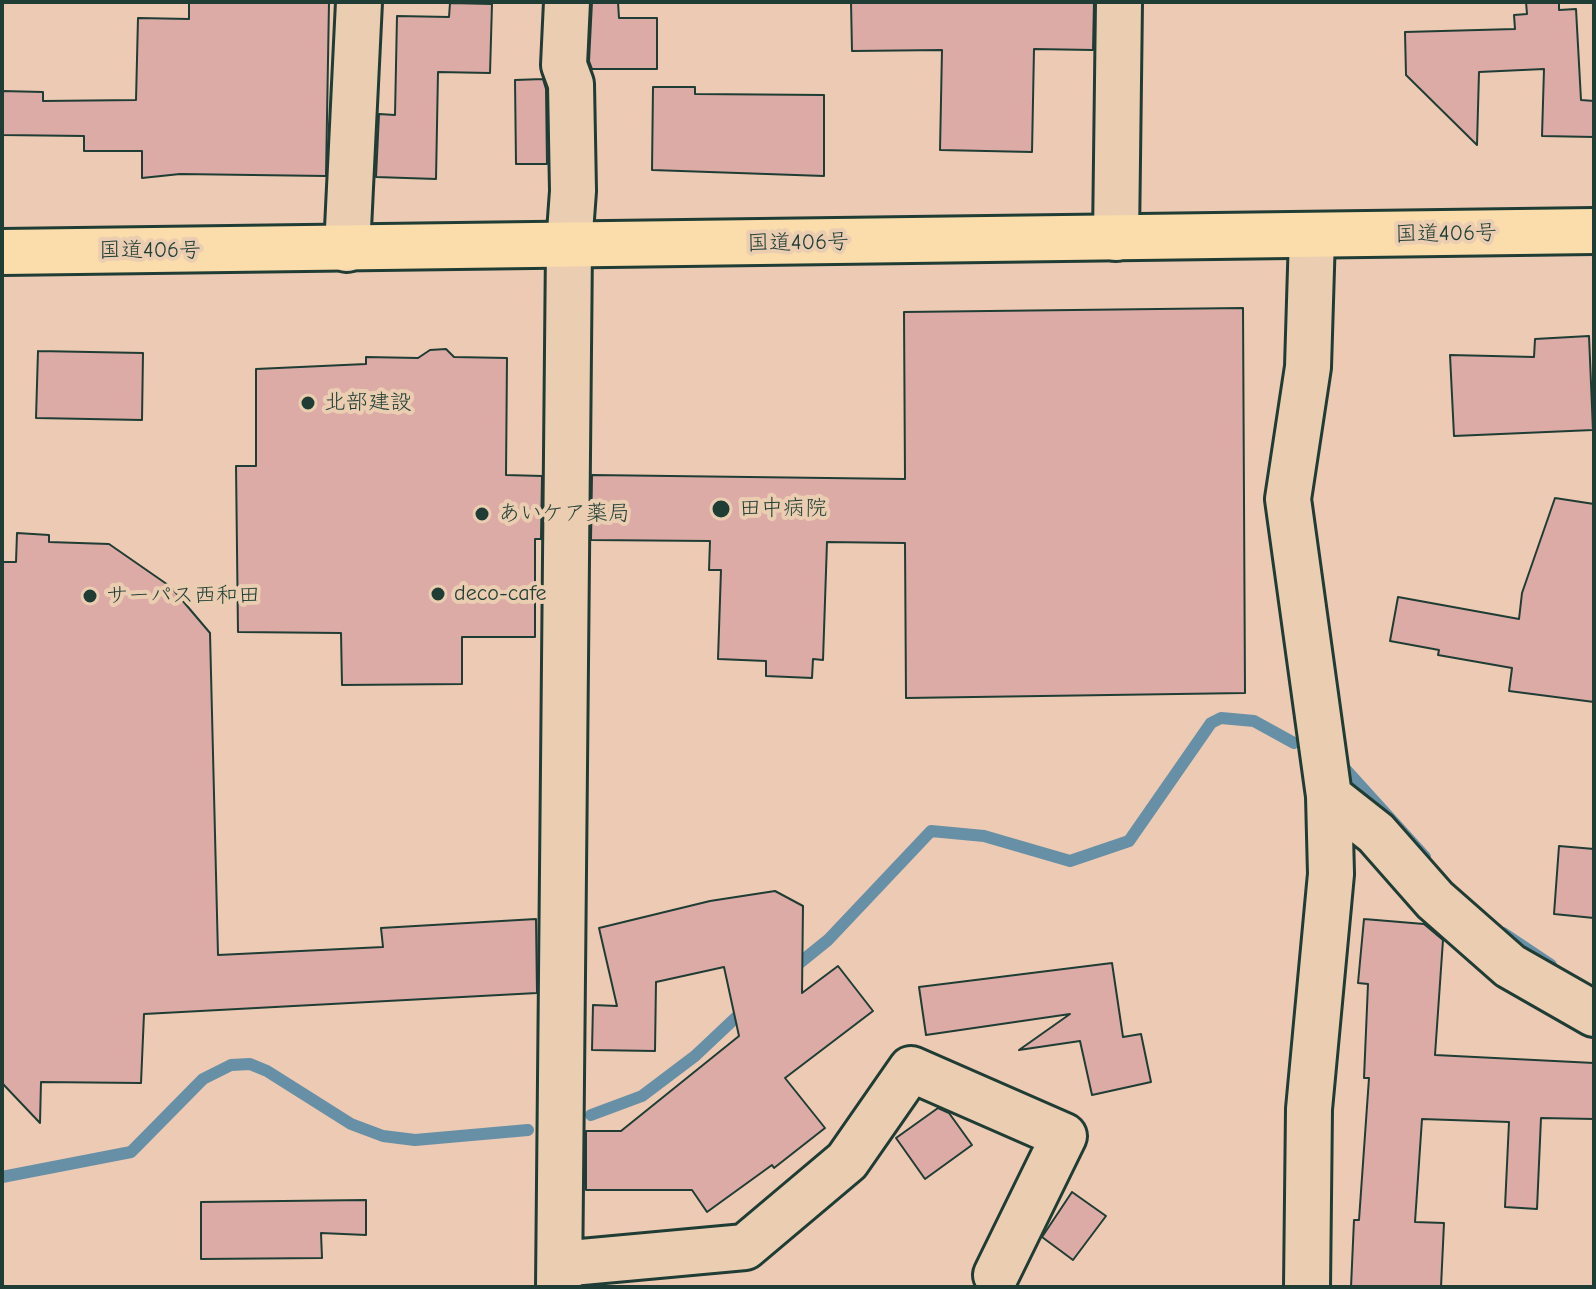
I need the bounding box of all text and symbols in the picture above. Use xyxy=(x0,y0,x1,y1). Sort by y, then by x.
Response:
street label: 国道406号 xyxy=(1395,220,1497,248)
street label: 国道406号 xyxy=(747,229,849,257)
street label: 国道406号 xyxy=(99,238,201,264)
place label: 北部建設 xyxy=(324,390,412,416)
marker: 北部建設 xyxy=(299,394,317,412)
place label: 田中病院 xyxy=(739,496,827,522)
marker: 田中病院 xyxy=(710,498,732,520)
place label: あいケア薬局 xyxy=(498,501,630,527)
marker: あいケア薬局 xyxy=(473,505,491,523)
place label: deco-cafe xyxy=(454,581,546,607)
place label: サーパス西和田 xyxy=(106,583,260,609)
marker: deco-cafe xyxy=(429,585,447,603)
marker: サーパス西和田 xyxy=(81,587,99,605)

